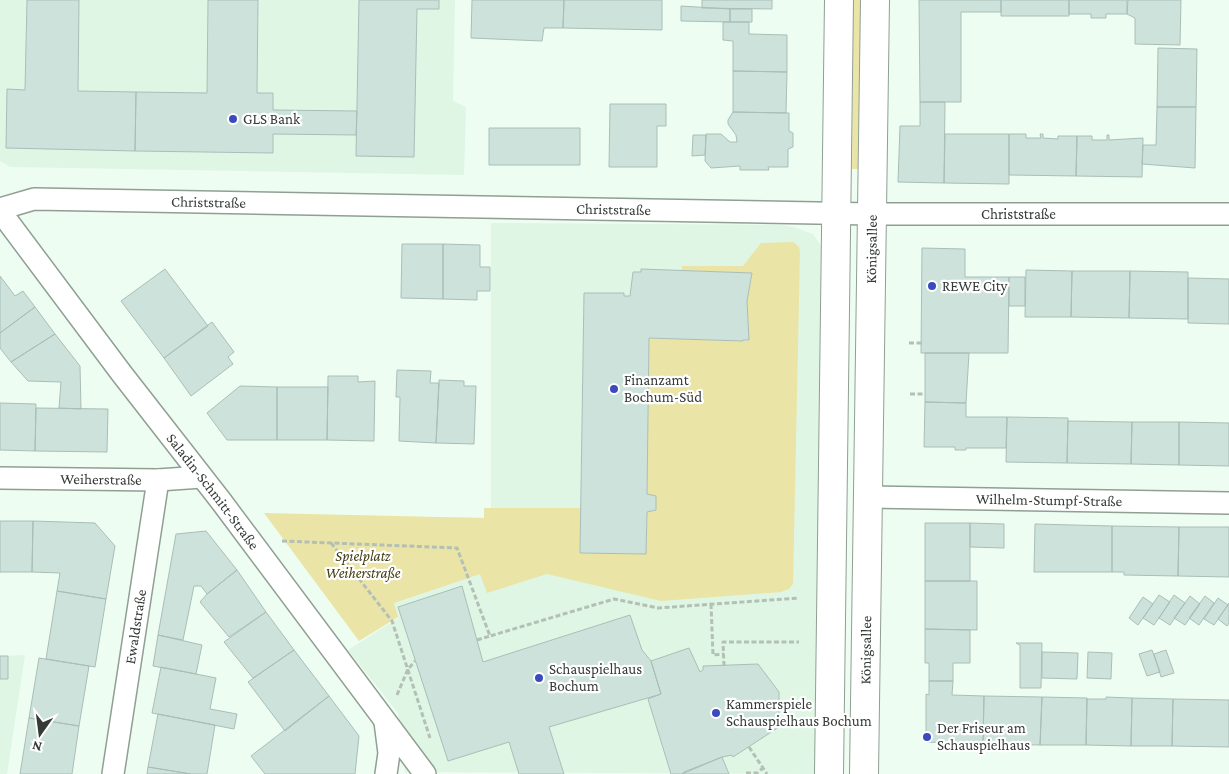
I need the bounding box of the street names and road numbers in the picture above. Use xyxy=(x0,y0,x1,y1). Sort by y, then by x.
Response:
street label: Christstraße xyxy=(171,193,246,211)
street label: Christstraße xyxy=(576,201,651,218)
street label: Christstraße xyxy=(981,206,1056,222)
street label: Königsallee xyxy=(863,214,880,284)
street label: Saladin-Schmitt-Straße xyxy=(163,430,263,553)
street label: Weiherstraße xyxy=(60,471,142,488)
street label: Wilhelm-Stumpf-Straße xyxy=(976,491,1123,509)
street label: Ewaldstraße xyxy=(122,588,149,665)
street label: Königsallee xyxy=(857,615,875,685)

